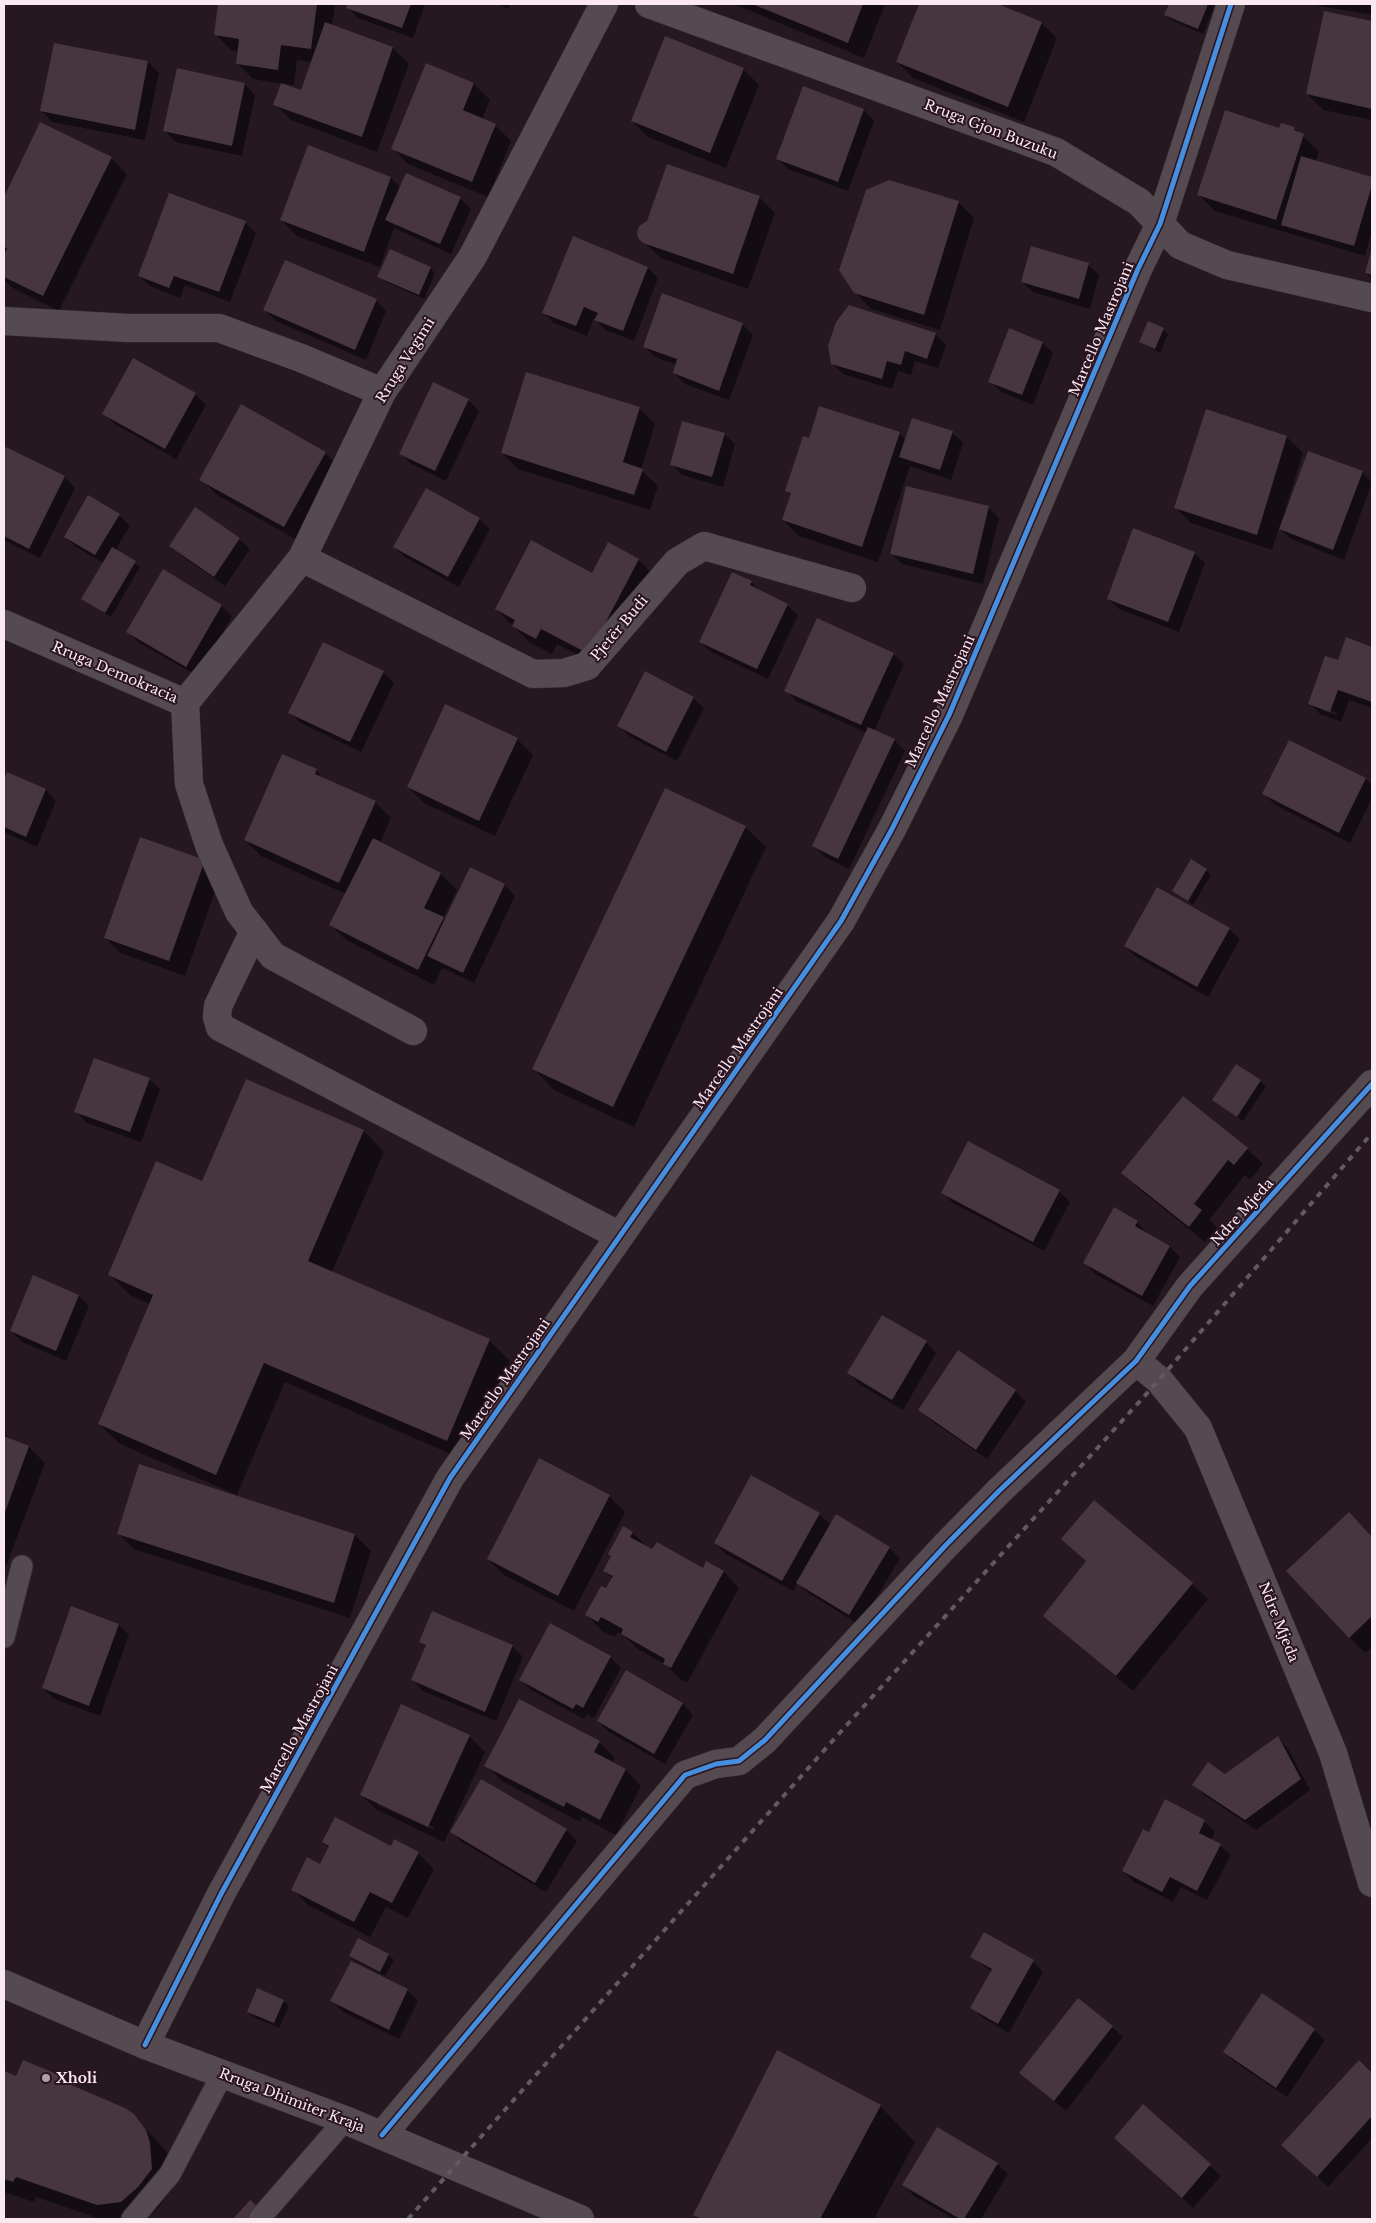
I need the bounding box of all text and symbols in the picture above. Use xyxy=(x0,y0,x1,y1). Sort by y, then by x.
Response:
street label: Rruga Gjon Buzuku xyxy=(922,95,1061,163)
street label: Marcello Mastrojani xyxy=(1065,259,1138,399)
street label: Rruga Vegimi xyxy=(372,314,439,406)
street label: Pjetër Budi xyxy=(586,591,652,664)
street label: Marcello Mastrojani xyxy=(901,632,979,770)
street label: Rruga Demokracia xyxy=(49,637,181,707)
street label: Marcello Mastrojani xyxy=(689,984,787,1112)
street label: Ndre Mjeda xyxy=(1207,1174,1277,1250)
street label: Marcello Mastrojani xyxy=(456,1315,554,1443)
street label: Ndre Mjeda xyxy=(1255,1579,1303,1665)
street label: Marcello Mastrojani xyxy=(256,1661,342,1796)
street label: Rruga Dhimiter Kraja xyxy=(217,2064,368,2136)
place label: Xholi xyxy=(55,2069,97,2087)
marker: Xholi xyxy=(40,2072,52,2084)

